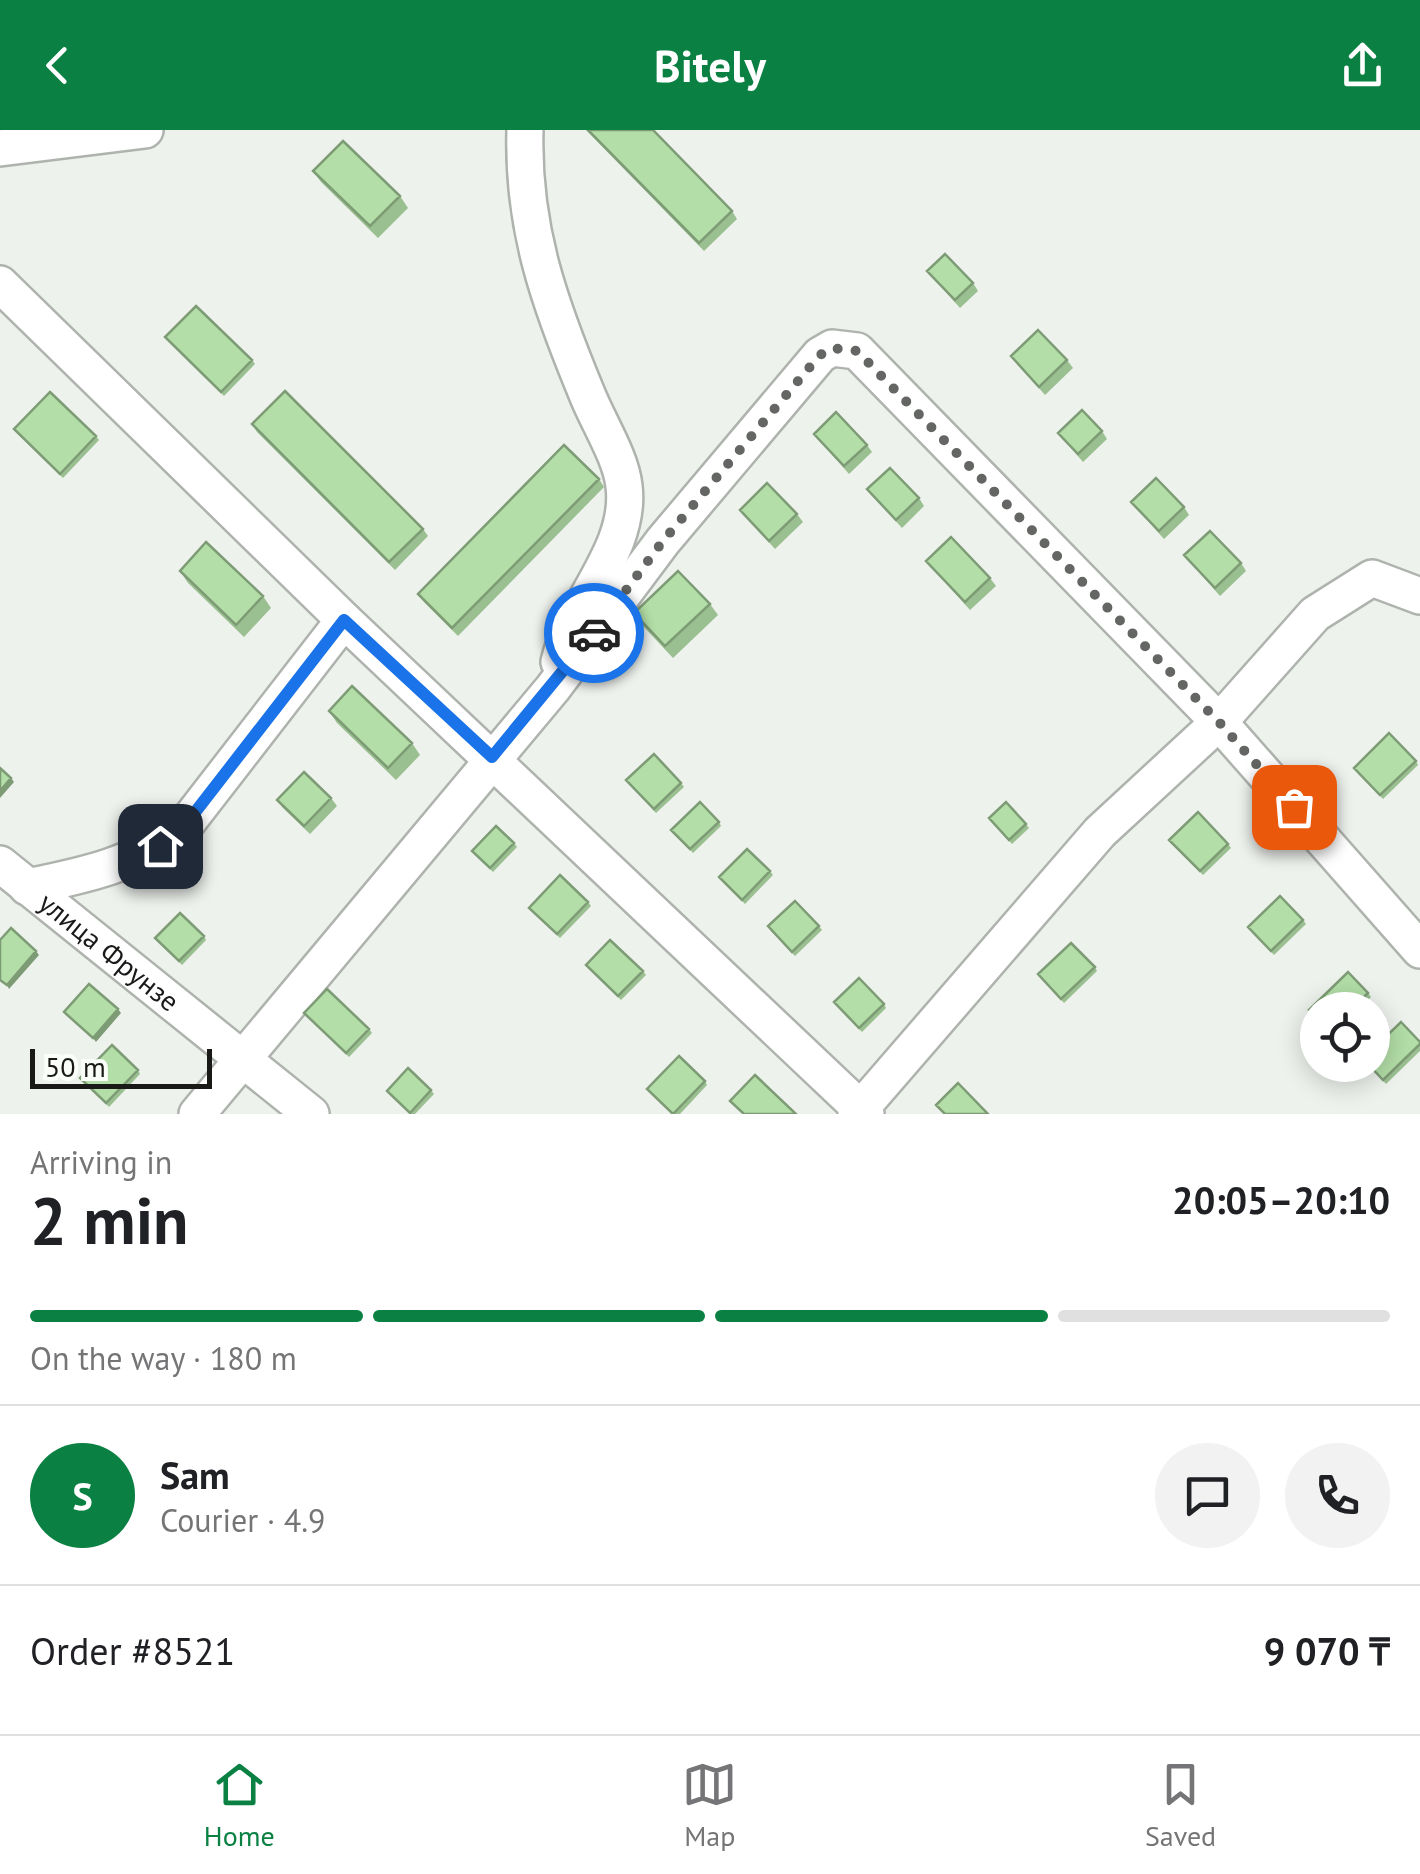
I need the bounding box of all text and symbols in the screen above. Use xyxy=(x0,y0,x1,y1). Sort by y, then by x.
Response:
text: Bitely xyxy=(654,36,766,94)
icon: back xyxy=(30,38,85,93)
icon: share xyxy=(1335,38,1390,93)
courier xyxy=(544,583,644,683)
icon: car xyxy=(567,606,622,661)
pin xyxy=(1252,765,1337,850)
icon: bag xyxy=(1267,780,1322,835)
pin xyxy=(118,804,203,889)
icon: home xyxy=(133,819,188,874)
street label: улица Фрунзе xyxy=(32,884,187,1019)
map controls xyxy=(1300,992,1390,1082)
button: locate xyxy=(1300,992,1390,1082)
scale bar xyxy=(30,1044,212,1088)
text: 50 m xyxy=(45,1048,106,1085)
text: Arriving in xyxy=(30,1141,172,1183)
text: 20:05–20:10 xyxy=(1172,1175,1390,1224)
text: 2 min xyxy=(30,1178,189,1262)
text: On the way · 180 m xyxy=(30,1337,297,1379)
button: chat xyxy=(1155,1443,1260,1548)
button: phone xyxy=(1285,1443,1390,1548)
text: Sam xyxy=(160,1450,230,1499)
text: S xyxy=(72,1471,93,1520)
text: Courier · 4.9 xyxy=(160,1499,326,1541)
text: Order #8521 xyxy=(30,1626,235,1675)
text: 9 070 ₸ xyxy=(1264,1626,1390,1675)
tab: Home xyxy=(204,1757,275,1854)
tab: Map xyxy=(682,1757,737,1854)
tab: Saved xyxy=(1145,1757,1216,1854)

